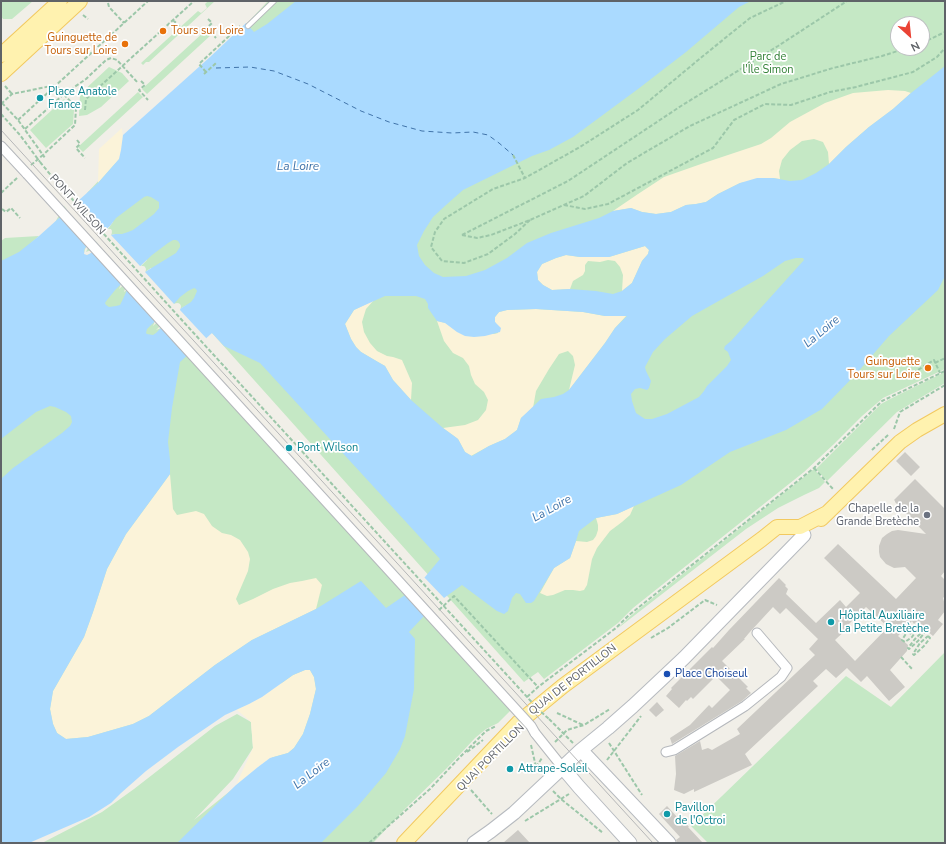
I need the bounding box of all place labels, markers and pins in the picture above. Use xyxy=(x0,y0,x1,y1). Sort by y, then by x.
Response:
place label: Tours sur Loire xyxy=(171,24,244,38)
marker: Tours sur Loire xyxy=(158,26,168,36)
place label: Guinguette de Tours sur Loire xyxy=(44,31,117,57)
marker: Guinguette de Tours sur Loire xyxy=(120,39,130,49)
place label: Place Anatole France xyxy=(48,85,117,111)
marker: Place Anatole France xyxy=(35,93,45,103)
place label: Guinguette Tours sur Loire xyxy=(847,355,920,381)
marker: Guinguette Tours sur Loire xyxy=(923,363,933,373)
place label: Pont Wilson xyxy=(297,441,358,455)
marker: Pont Wilson xyxy=(284,443,294,453)
place label: Chapelle de la Grande Bretèche xyxy=(836,502,919,528)
marker: Chapelle de la Grande Bretèche xyxy=(922,510,932,520)
place label: Hôpital Auxiliaire La Petite Bretèche xyxy=(839,609,929,635)
marker: Hôpital Auxiliaire La Petite Bretèche xyxy=(826,617,836,627)
place label: Place Choiseul xyxy=(675,667,748,681)
marker: Place Choiseul xyxy=(662,669,672,679)
place label: Attrape-Soleil xyxy=(518,762,588,776)
marker: Attrape-Soleil xyxy=(505,764,515,774)
place label: Pavillon de l'Octroi xyxy=(675,801,725,827)
marker: Pavillon de l'Octroi xyxy=(662,809,672,819)

